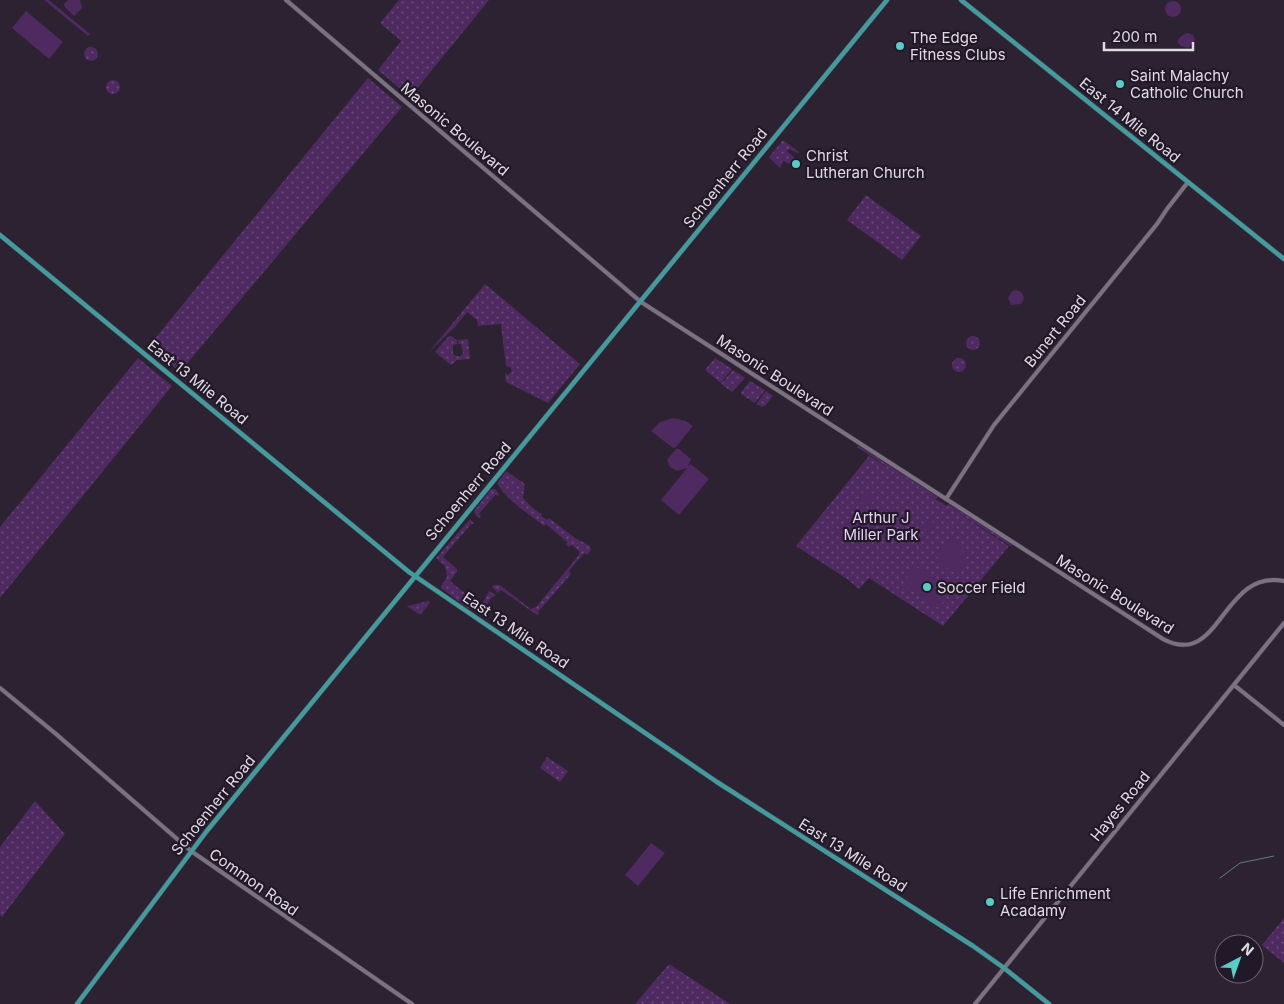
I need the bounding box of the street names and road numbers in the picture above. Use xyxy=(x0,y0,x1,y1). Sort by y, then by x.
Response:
street label: East 14 Mile Road xyxy=(1076,73,1184,167)
street label: Masonic Boulevard xyxy=(397,78,513,180)
street label: Schoenherr Road xyxy=(679,124,771,232)
street label: Bunert Road xyxy=(1020,291,1090,371)
street label: Masonic Boulevard xyxy=(713,330,837,420)
street label: East 13 Mile Road xyxy=(144,336,252,428)
street label: Schoenherr Road xyxy=(421,438,515,544)
street label: Masonic Boulevard xyxy=(1053,550,1177,638)
street label: East 13 Mile Road xyxy=(459,587,573,673)
street label: Schoenherr Road xyxy=(167,751,259,859)
street label: Hayes Road xyxy=(1086,767,1154,845)
street label: East 13 Mile Road xyxy=(795,814,911,896)
street label: Common Road xyxy=(206,844,302,920)

